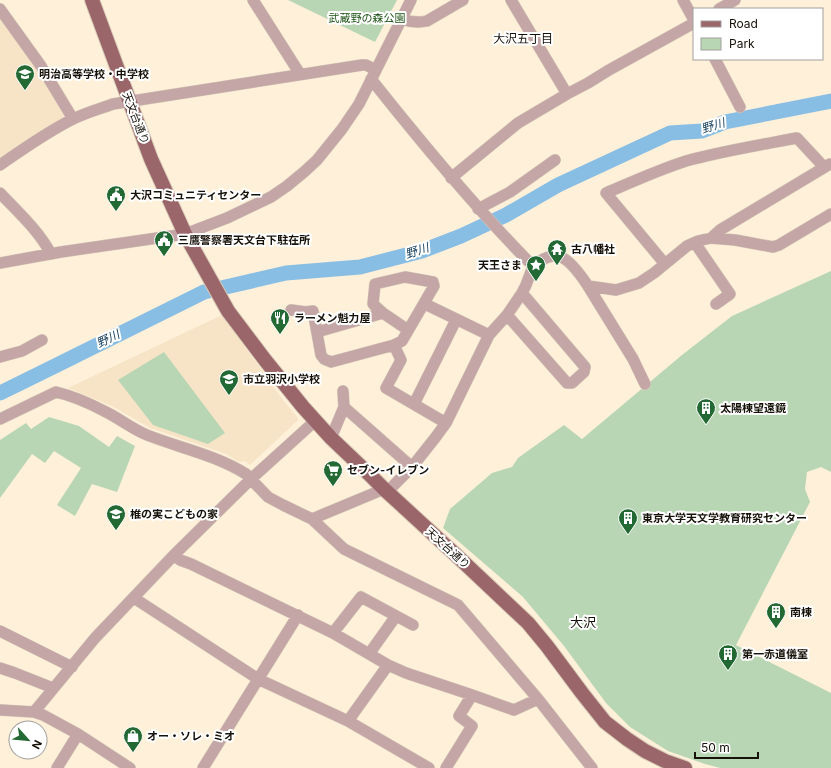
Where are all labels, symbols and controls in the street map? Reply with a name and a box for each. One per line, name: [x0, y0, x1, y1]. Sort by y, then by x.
legend: [693, 8, 823, 60]
park label: 武蔵野の森公園: [329, 11, 406, 25]
text: Road: [729, 16, 758, 31]
district label: 大沢五丁目: [493, 31, 553, 46]
text: Park: [729, 36, 755, 51]
school or university icon: 明治高等学校・中学校: [14, 63, 36, 91]
place label: 明治高等学校・中学校: [39, 67, 149, 81]
street label: 天文台通り: [120, 90, 152, 146]
water label: 野川: [699, 114, 728, 136]
public building icon: 大沢コミュニティセンター: [105, 184, 127, 212]
place label: 大沢コミュニティセンター: [130, 188, 261, 202]
public building icon: 三鷹警察署天文台下駐在所: [153, 229, 175, 257]
place label: 三鷹警察署天文台下駐在所: [178, 233, 310, 247]
temple icon: 古八幡社: [546, 238, 568, 266]
water label: 野川: [403, 239, 432, 261]
place label: 古八幡社: [571, 242, 615, 256]
place icon: 天王さま: [525, 254, 547, 282]
place label: 天王さま: [478, 258, 522, 272]
restaurant icon: ラーメン魁力屋: [269, 307, 291, 335]
place label: ラーメン魁力屋: [294, 311, 371, 325]
water label: 野川: [94, 326, 124, 351]
school or university icon: 市立羽沢小学校: [218, 368, 240, 396]
place label: 市立羽沢小学校: [243, 372, 320, 386]
building icon: 太陽棟望遠鏡: [695, 397, 717, 425]
place label: 太陽棟望遠鏡: [720, 401, 787, 415]
supermarket icon: セブン-イレブン: [322, 459, 344, 487]
place label: セブン-イレブン: [347, 463, 429, 477]
school or university icon: 椎の実こどもの家: [105, 503, 127, 531]
place label: 椎の実こどもの家: [130, 507, 218, 521]
building icon: 東京大学天文学教育研究センター: [617, 507, 639, 535]
place label: 東京大学天文学教育研究センター: [642, 511, 807, 525]
street label: 天文台通り: [423, 524, 473, 572]
building icon: 南棟: [765, 601, 787, 629]
place label: 南棟: [790, 605, 812, 619]
district label: 大沢: [570, 614, 596, 630]
building icon: 第一赤道儀室: [717, 643, 739, 671]
place label: 第一赤道儀室: [742, 647, 808, 661]
north arrow: [8, 720, 48, 760]
shop icon: オー・ソレ・ミオ: [122, 725, 144, 753]
place label: オー・ソレ・ミオ: [147, 729, 235, 743]
scale bar: [695, 734, 758, 760]
text: N: [29, 738, 45, 751]
text: 50 m: [701, 740, 730, 755]

